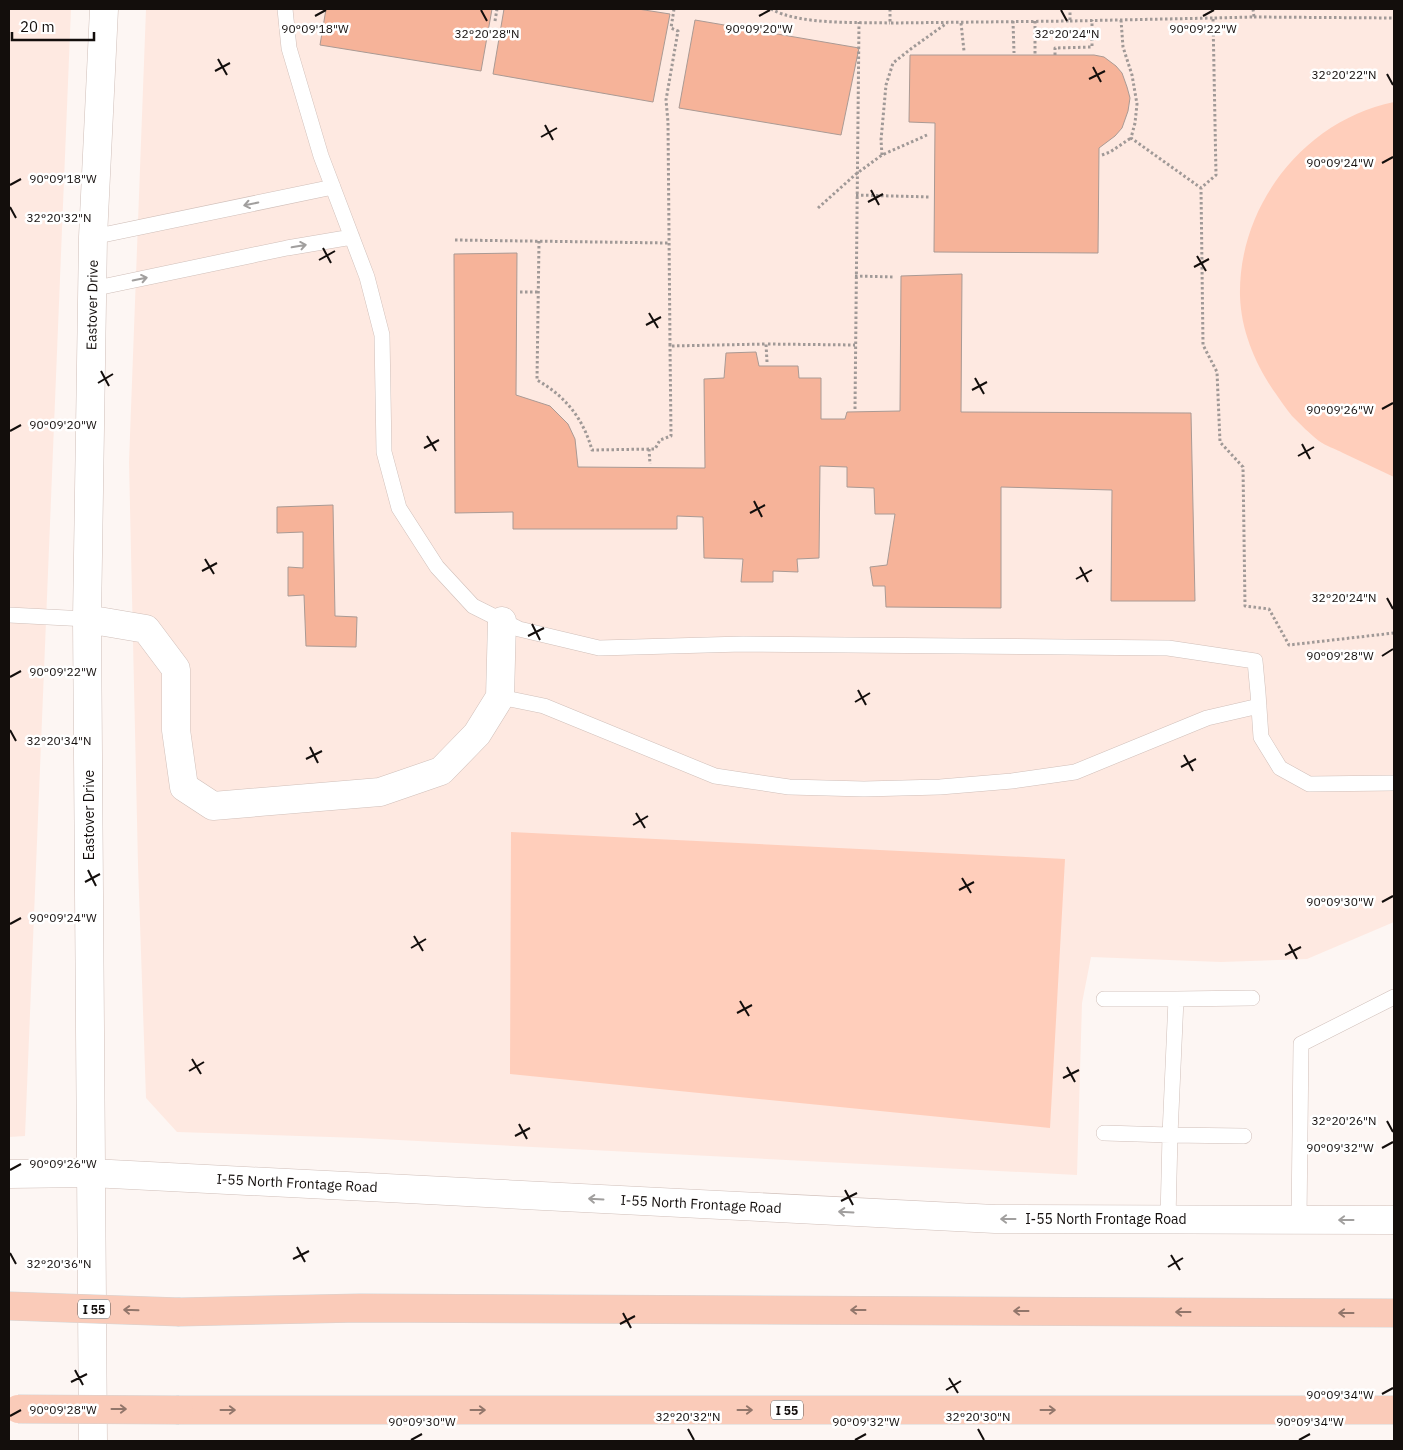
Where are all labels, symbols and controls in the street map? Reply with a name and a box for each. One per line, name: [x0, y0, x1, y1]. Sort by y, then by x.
scale bar: [12, 10, 95, 42]
text: 20 m: [20, 17, 55, 36]
text: 90°09'18"W: [281, 21, 349, 36]
text: 90°09'20"W: [725, 21, 793, 36]
text: 90°09'22"W: [1169, 21, 1237, 36]
text: 32°20'28"N: [454, 26, 520, 41]
text: 32°20'24"N: [1034, 26, 1100, 41]
text: 32°20'22"N: [1311, 67, 1377, 82]
text: 90°09'24"W: [1306, 155, 1374, 170]
text: 90°09'18"W: [29, 171, 97, 186]
one-way arrow: [243, 200, 259, 209]
text: 32°20'32"N: [26, 210, 92, 225]
one-way arrow: [291, 241, 307, 250]
street label: Eastover Drive: [82, 259, 102, 350]
one-way arrow: [132, 274, 148, 283]
text: 90°09'26"W: [1306, 402, 1374, 417]
text: 90°09'20"W: [29, 417, 97, 432]
text: 32°20'24"N: [1311, 590, 1377, 605]
text: 90°09'28"W: [1306, 648, 1374, 663]
text: 90°09'22"W: [29, 664, 97, 679]
text: 32°20'34"N: [26, 733, 92, 748]
street label: Eastover Drive: [80, 770, 98, 860]
text: 90°09'30"W: [1306, 894, 1374, 909]
text: 90°09'24"W: [29, 910, 97, 925]
text: 32°20'26"N: [1311, 1113, 1377, 1128]
text: 90°09'32"W: [1306, 1140, 1374, 1155]
text: 90°09'26"W: [29, 1156, 97, 1171]
street label: I-55 North Frontage Road: [216, 1170, 378, 1196]
street label: I-55 North Frontage Road: [620, 1191, 782, 1217]
one-way arrow: [588, 1194, 604, 1203]
one-way arrow: [838, 1207, 854, 1216]
street label: I-55 North Frontage Road: [1025, 1210, 1187, 1228]
one-way arrow: [1000, 1214, 1016, 1224]
one-way arrow: [1338, 1215, 1354, 1225]
text: 32°20'36"N: [26, 1256, 92, 1271]
road number: I 55: [78, 1300, 110, 1318]
one-way arrow: [850, 1305, 866, 1315]
one-way arrow: [123, 1306, 139, 1315]
one-way arrow: [1013, 1306, 1029, 1316]
one-way arrow: [1175, 1307, 1192, 1317]
one-way arrow: [1338, 1308, 1354, 1318]
text: 90°09'34"W: [1306, 1387, 1374, 1402]
road number: I 55: [771, 1400, 803, 1420]
text: 90°09'28"W: [29, 1402, 97, 1417]
one-way arrow: [111, 1405, 127, 1414]
one-way arrow: [219, 1405, 235, 1415]
one-way arrow: [469, 1405, 485, 1415]
one-way arrow: [736, 1405, 753, 1415]
one-way arrow: [1039, 1405, 1055, 1415]
text: 32°20'32"N: [655, 1409, 721, 1424]
text: 32°20'30"N: [945, 1409, 1011, 1424]
text: 90°09'30"W: [388, 1414, 456, 1429]
text: 90°09'32"W: [832, 1414, 900, 1429]
text: 90°09'34"W: [1276, 1414, 1344, 1429]

